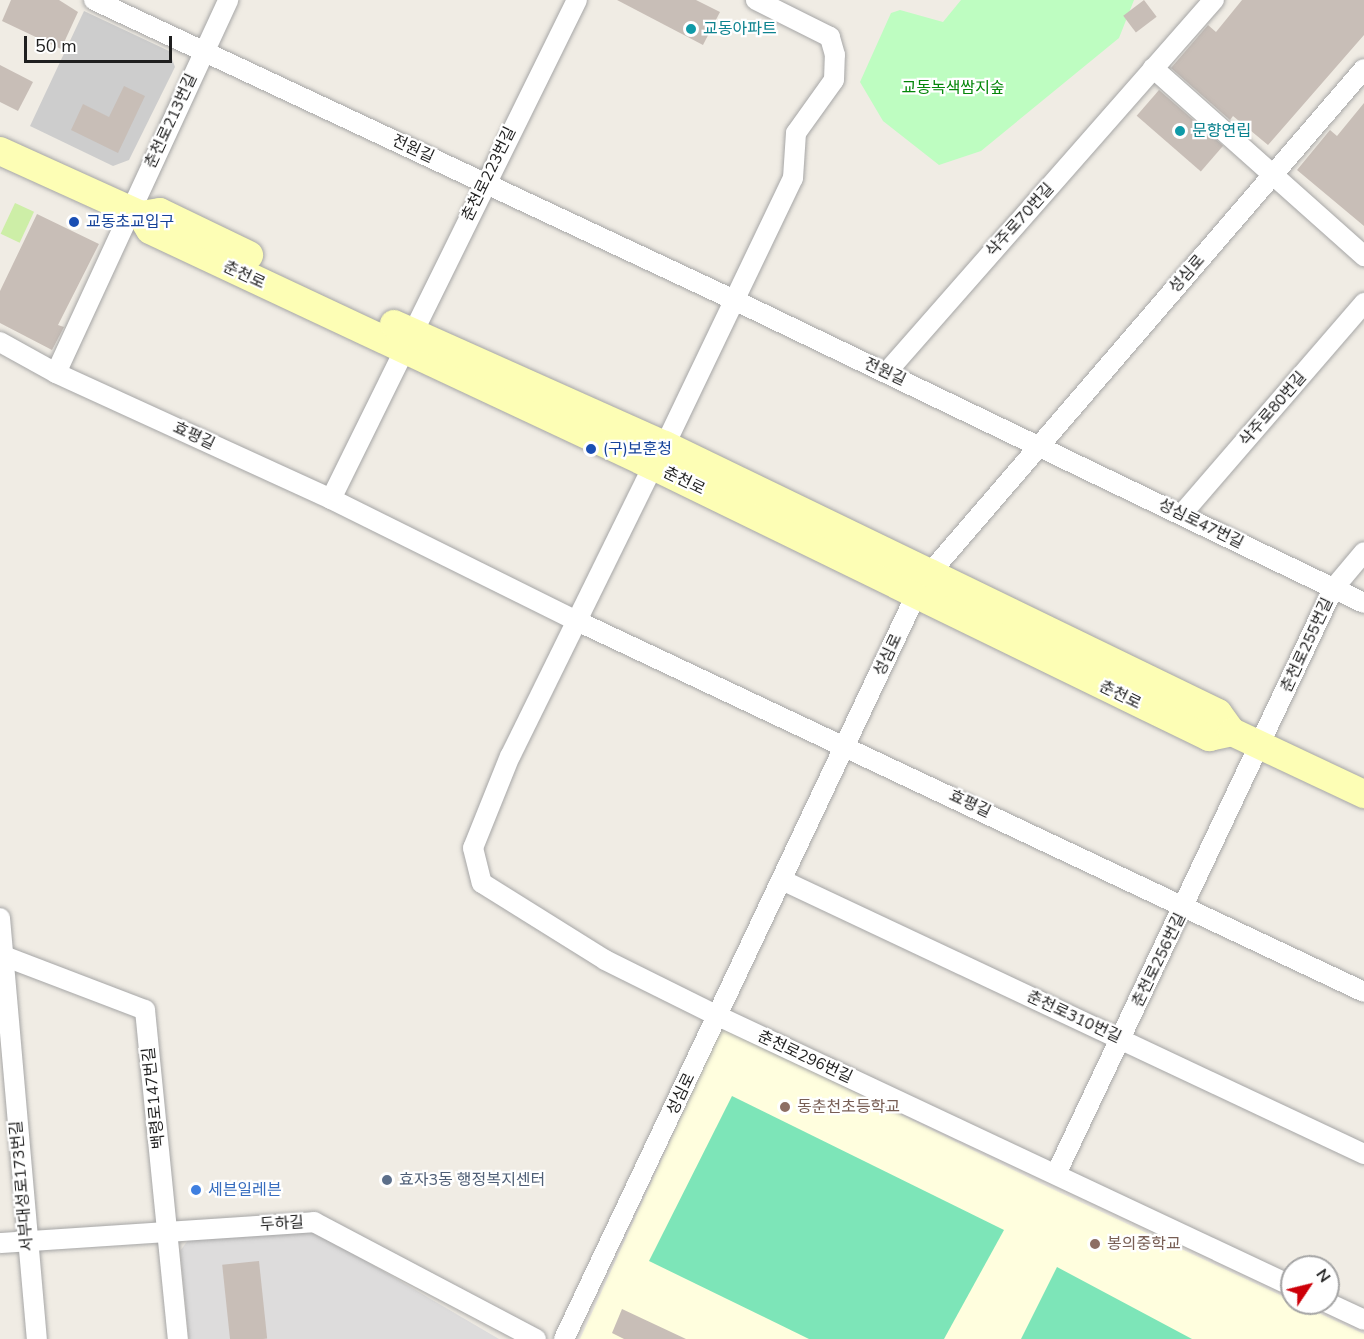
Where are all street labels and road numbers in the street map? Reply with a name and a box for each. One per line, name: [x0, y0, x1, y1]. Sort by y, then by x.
street label: 춘천로213번길: [141, 71, 201, 171]
street label: 춘천로223번길: [458, 124, 520, 224]
street label: 전원길: [389, 131, 437, 167]
street label: 삭주로70번길: [982, 179, 1058, 261]
street label: 성심로: [1165, 251, 1209, 297]
street label: 춘천로: [220, 257, 268, 293]
street label: 전원길: [861, 354, 909, 390]
street label: 삭주로80번길: [1235, 368, 1311, 450]
street label: 효평길: [170, 418, 218, 454]
street label: 춘천로: [660, 463, 708, 499]
street label: 성심로47번길: [1155, 495, 1247, 553]
street label: 춘천로255번길: [1277, 595, 1337, 695]
street label: 성심로: [870, 631, 906, 679]
street label: 춘천로: [1096, 677, 1144, 713]
street label: 효평길: [946, 786, 994, 822]
street label: 춘천로256번길: [1128, 910, 1190, 1010]
street label: 춘천로310번길: [1024, 987, 1124, 1047]
street label: 춘천로296번길: [755, 1027, 855, 1087]
street label: 백령로147번길: [139, 1046, 169, 1150]
street label: 성심로: [663, 1070, 699, 1118]
street label: 서부대성로173번길: [7, 1119, 37, 1253]
street label: 두하길: [259, 1213, 305, 1235]

